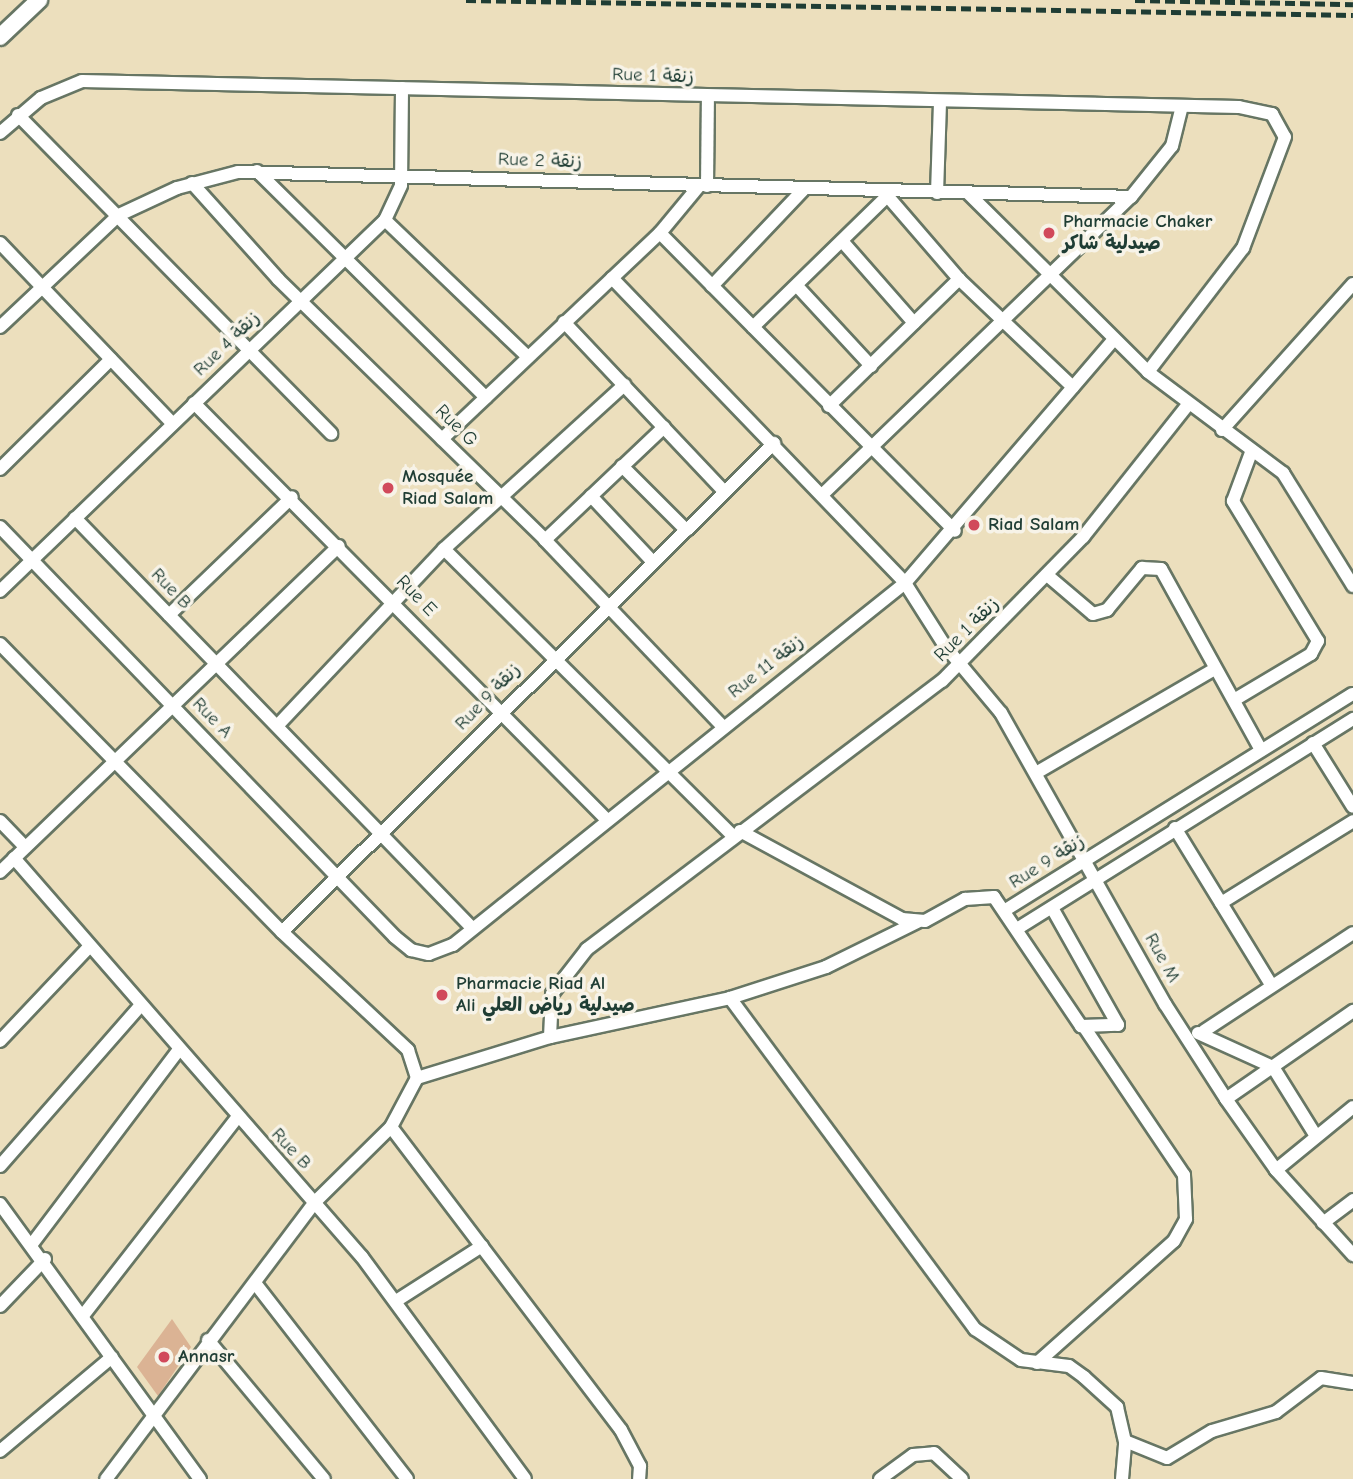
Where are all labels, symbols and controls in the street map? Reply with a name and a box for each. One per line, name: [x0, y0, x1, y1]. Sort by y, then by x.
street label: Rue 1 زنقة: [612, 63, 694, 89]
street label: Rue 2 زنقة: [497, 148, 583, 174]
place label: Pharmacie Chaker صيدلية شاكر: [1063, 211, 1212, 255]
marker: Pharmacie Chaker صيدلية شاكر: [1041, 225, 1057, 241]
street label: Rue 4 زنقة: [189, 307, 265, 381]
street label: Rue G: [430, 400, 482, 452]
place label: Mosquée Riad Salam: [402, 466, 493, 510]
marker: Mosquée Riad Salam: [380, 480, 396, 496]
place label: Riad Salam: [988, 514, 1079, 536]
marker: Riad Salam: [966, 517, 982, 533]
street label: Rue B: [146, 564, 196, 614]
street label: Rue E: [391, 571, 441, 621]
street label: Rue 1 زنقة: [930, 593, 1004, 667]
street label: Rue 11 زنقة: [724, 630, 808, 704]
street label: Rue 9 زنقة: [450, 659, 526, 735]
street label: Rue A: [187, 693, 237, 743]
street label: Rue 9 زنقة: [1005, 830, 1089, 894]
street label: Rue M: [1139, 929, 1185, 987]
place label: Pharmacie Riad Al Ali صيدلية رياض العلي: [456, 973, 635, 1017]
marker: Pharmacie Riad Al Ali صيدلية رياض العلي: [434, 987, 450, 1003]
street label: Rue B: [266, 1123, 316, 1175]
place label: Annasr: [178, 1346, 235, 1368]
marker: Annasr: [156, 1349, 172, 1365]

